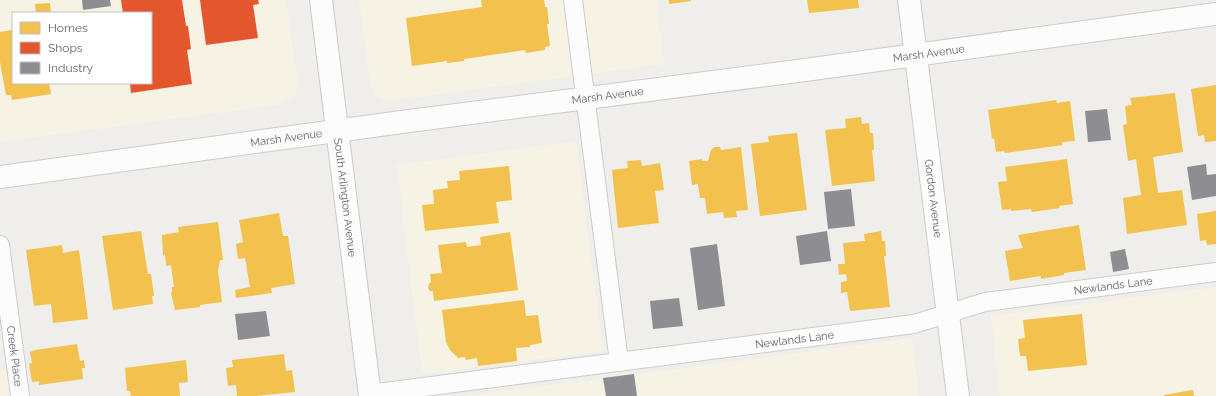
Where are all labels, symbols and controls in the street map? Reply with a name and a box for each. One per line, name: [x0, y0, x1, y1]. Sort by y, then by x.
legend: [12, 12, 152, 84]
text: Homes: [48, 21, 88, 35]
text: Shops: [48, 41, 83, 55]
street label: Marsh Avenue: [892, 42, 966, 65]
text: Industry: [48, 61, 94, 75]
street label: Marsh Avenue: [571, 85, 645, 107]
street label: Marsh Avenue: [250, 127, 324, 150]
street label: South Arlington Avenue: [331, 137, 359, 258]
street label: Gordon Avenue: [922, 159, 944, 239]
street label: Newlands Lane: [1073, 274, 1154, 297]
street label: Creek Place: [4, 325, 25, 388]
street label: Newlands Lane: [754, 328, 835, 351]

